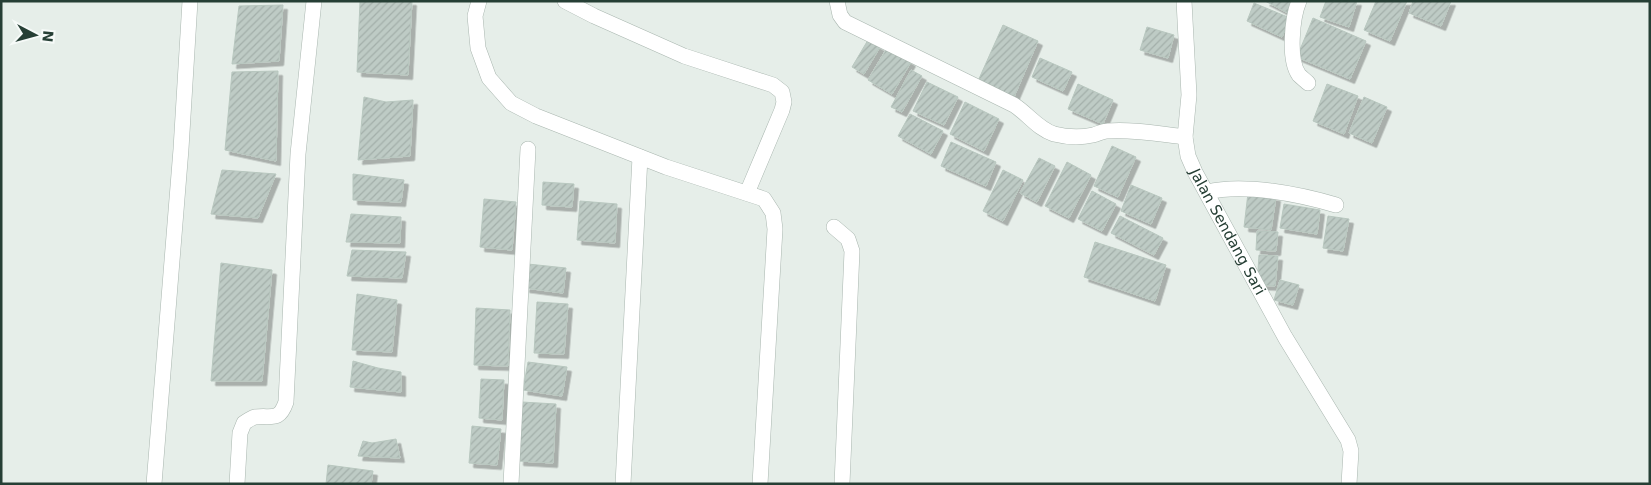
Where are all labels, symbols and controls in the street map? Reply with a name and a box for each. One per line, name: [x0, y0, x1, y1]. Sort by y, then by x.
north arrow: [10, 10, 60, 60]
text: N: [39, 30, 56, 43]
street label: Jalan Sendang Sari: [1185, 165, 1269, 298]

